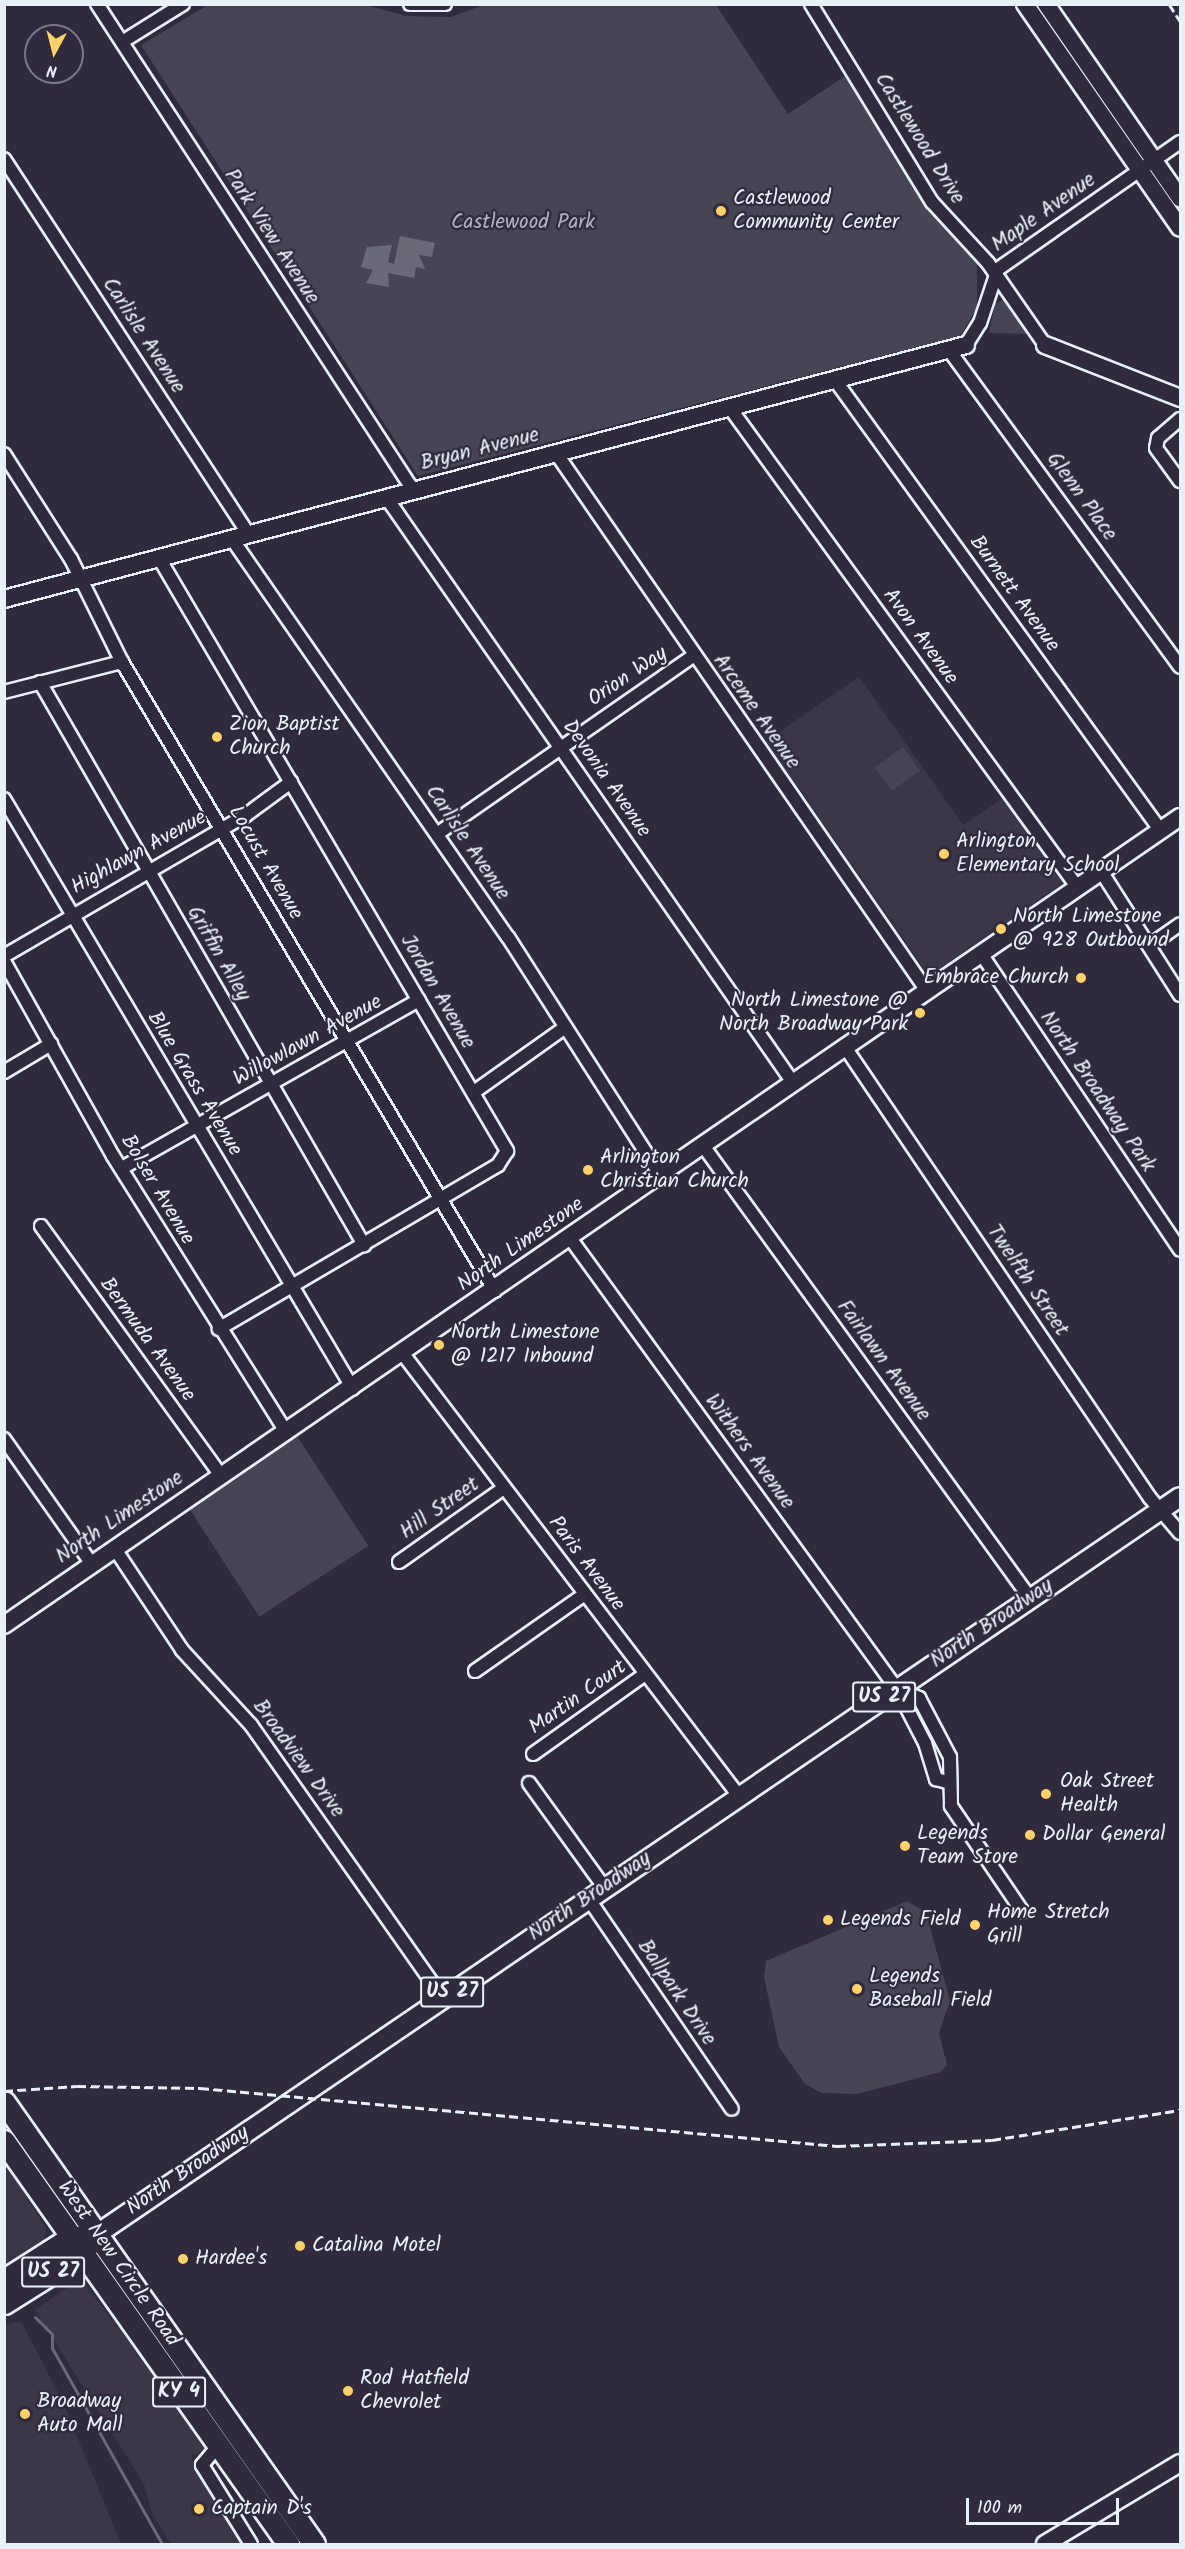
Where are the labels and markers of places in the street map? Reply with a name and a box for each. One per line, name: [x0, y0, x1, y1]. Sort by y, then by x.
place label: Castlewood Community Center: [733, 186, 899, 236]
marker: Castlewood Community Center: [714, 204, 728, 218]
place label: Zion Baptist Church: [229, 712, 340, 762]
marker: Zion Baptist Church: [210, 730, 224, 744]
place label: Arlington Elementary School: [956, 829, 1119, 879]
marker: Arlington Elementary School: [937, 847, 951, 861]
place label: North Limestone @ 928 Outbound: [1013, 904, 1169, 954]
marker: North Limestone @ 928 Outbound: [994, 922, 1008, 936]
place label: Embrace Church: [923, 965, 1069, 991]
marker: Embrace Church: [1074, 971, 1088, 985]
place label: North Limestone @ North Broadway Park: [719, 988, 908, 1038]
marker: North Limestone @ North Broadway Park: [913, 1006, 927, 1020]
place label: Arlington Christian Church: [600, 1145, 749, 1195]
marker: Arlington Christian Church: [581, 1163, 595, 1177]
place label: North Limestone @ 1217 Inbound: [451, 1320, 599, 1370]
marker: North Limestone @ 1217 Inbound: [432, 1338, 446, 1352]
place label: Oak Street Health: [1060, 1769, 1154, 1819]
marker: Oak Street Health: [1037, 1785, 1055, 1803]
place label: Legends Team Store: [917, 1821, 1018, 1871]
place label: Dollar General: [1042, 1822, 1165, 1848]
marker: Dollar General: [1023, 1828, 1037, 1842]
marker: Legends Team Store: [898, 1839, 912, 1853]
place label: Home Stretch Grill: [987, 1900, 1110, 1950]
place label: Legends Field: [840, 1907, 960, 1933]
marker: Legends Field: [821, 1913, 835, 1927]
marker: Home Stretch Grill: [968, 1918, 982, 1932]
place label: Legends Baseball Field: [869, 1964, 991, 2014]
marker: Legends Baseball Field: [850, 1982, 864, 1996]
place label: Catalina Motel: [312, 2233, 441, 2259]
marker: Catalina Motel: [293, 2239, 307, 2253]
place label: Hardee's: [195, 2246, 267, 2272]
marker: Hardee's: [176, 2252, 190, 2266]
place label: Rod Hatfield Chevrolet: [360, 2366, 469, 2416]
marker: Rod Hatfield Chevrolet: [341, 2384, 355, 2398]
place label: Broadway Auto Mall: [37, 2389, 123, 2439]
marker: Broadway Auto Mall: [18, 2407, 32, 2421]
place label: Captain D's: [211, 2496, 312, 2522]
marker: Captain D's: [192, 2502, 206, 2516]

